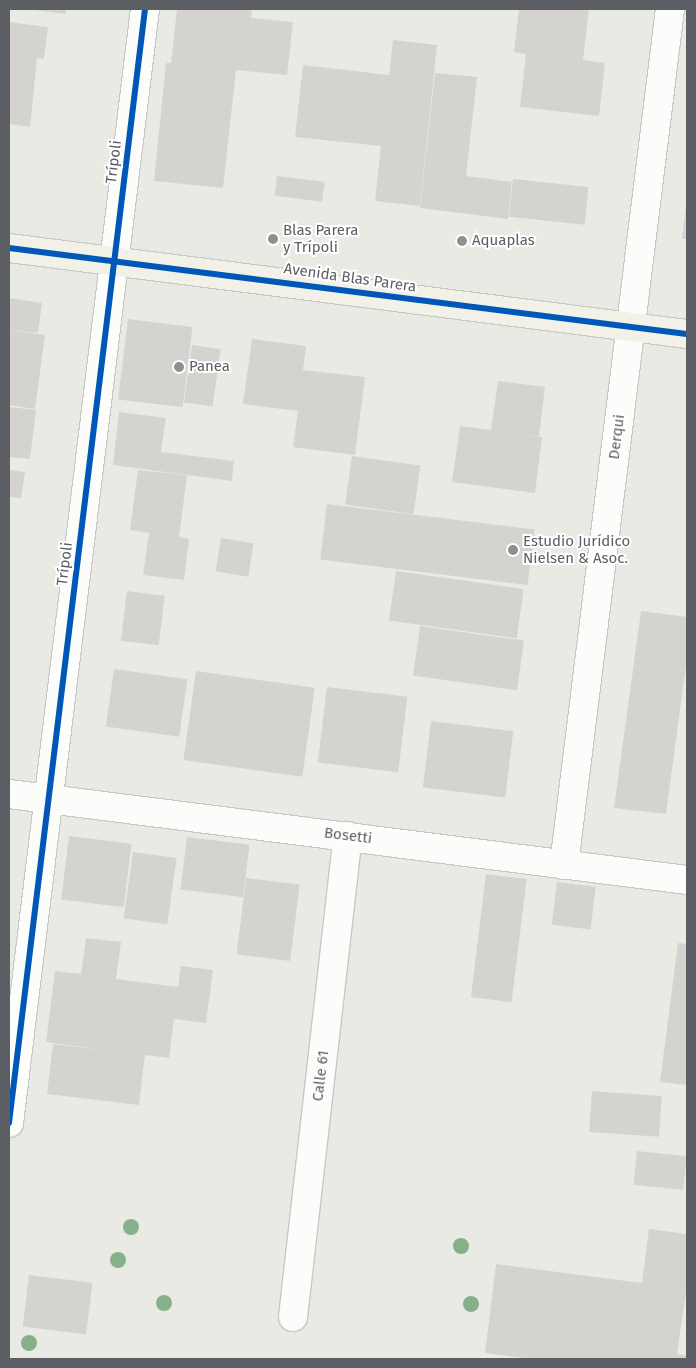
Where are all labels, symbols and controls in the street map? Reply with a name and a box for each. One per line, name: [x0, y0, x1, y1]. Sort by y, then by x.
street label: Trípoli: [102, 139, 126, 185]
place label: Blas Parera y Trípoli: [283, 221, 358, 256]
place label: Aquaplas: [472, 232, 535, 250]
marker: Blas Parera y Trípoli: [267, 233, 279, 245]
marker: Aquaplas: [456, 235, 468, 247]
street label: Avenida Blas Parera: [283, 260, 417, 296]
place label: Panea: [189, 358, 230, 376]
marker: Panea: [173, 361, 185, 373]
street label: Derqui: [605, 414, 629, 460]
place label: Estudio Jurídico Nielsen & Asoc.: [523, 532, 630, 567]
street label: Trípoli: [53, 541, 77, 587]
marker: Estudio Jurídico Nielsen & Asoc.: [507, 544, 519, 556]
street label: Bosetti: [323, 824, 373, 848]
street label: Calle 61: [309, 1050, 333, 1102]

